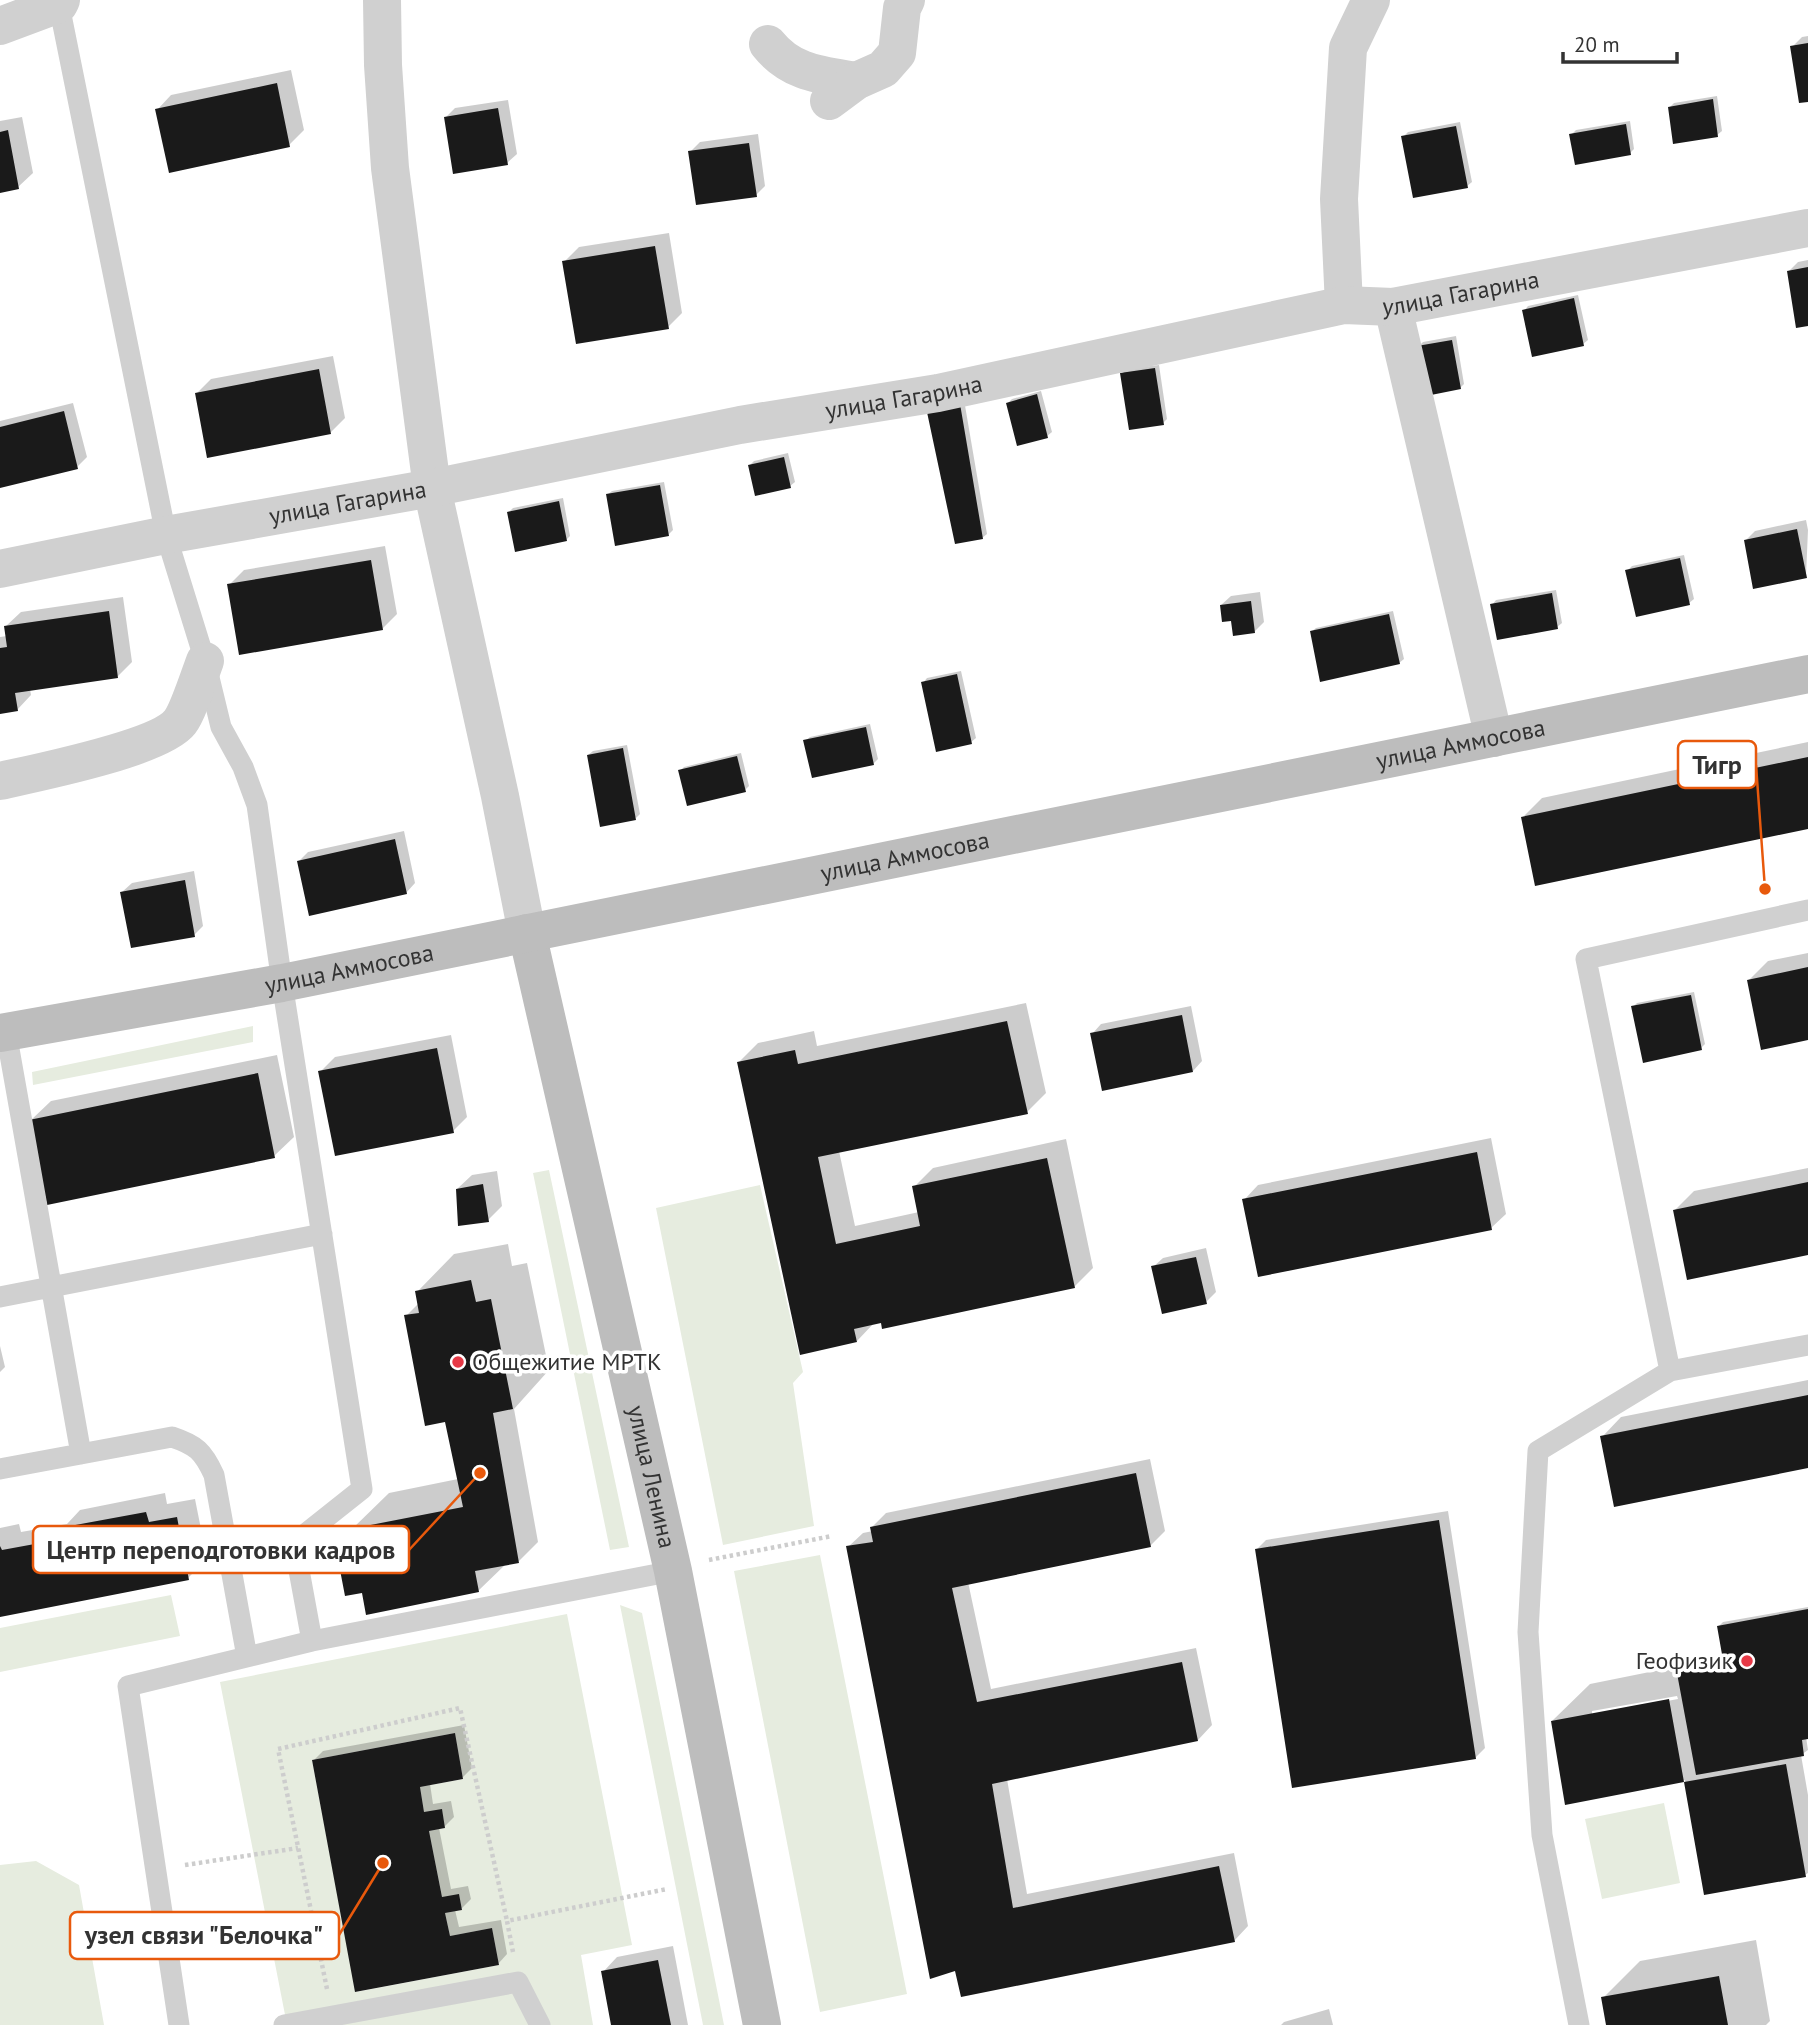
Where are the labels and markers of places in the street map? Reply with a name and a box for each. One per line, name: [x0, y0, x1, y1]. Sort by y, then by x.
callout: Тигр: [1678, 741, 1756, 788]
place label: Общежитие МРТК: [472, 1346, 662, 1377]
marker: Общежитие МРТК: [450, 1354, 466, 1370]
callout: Центр переподготовки кадров: [33, 1526, 409, 1573]
place label: Геофизик: [1636, 1645, 1734, 1676]
marker: Геофизик: [1739, 1653, 1755, 1669]
callout: узел связи "Белочка": [70, 1912, 339, 1959]

